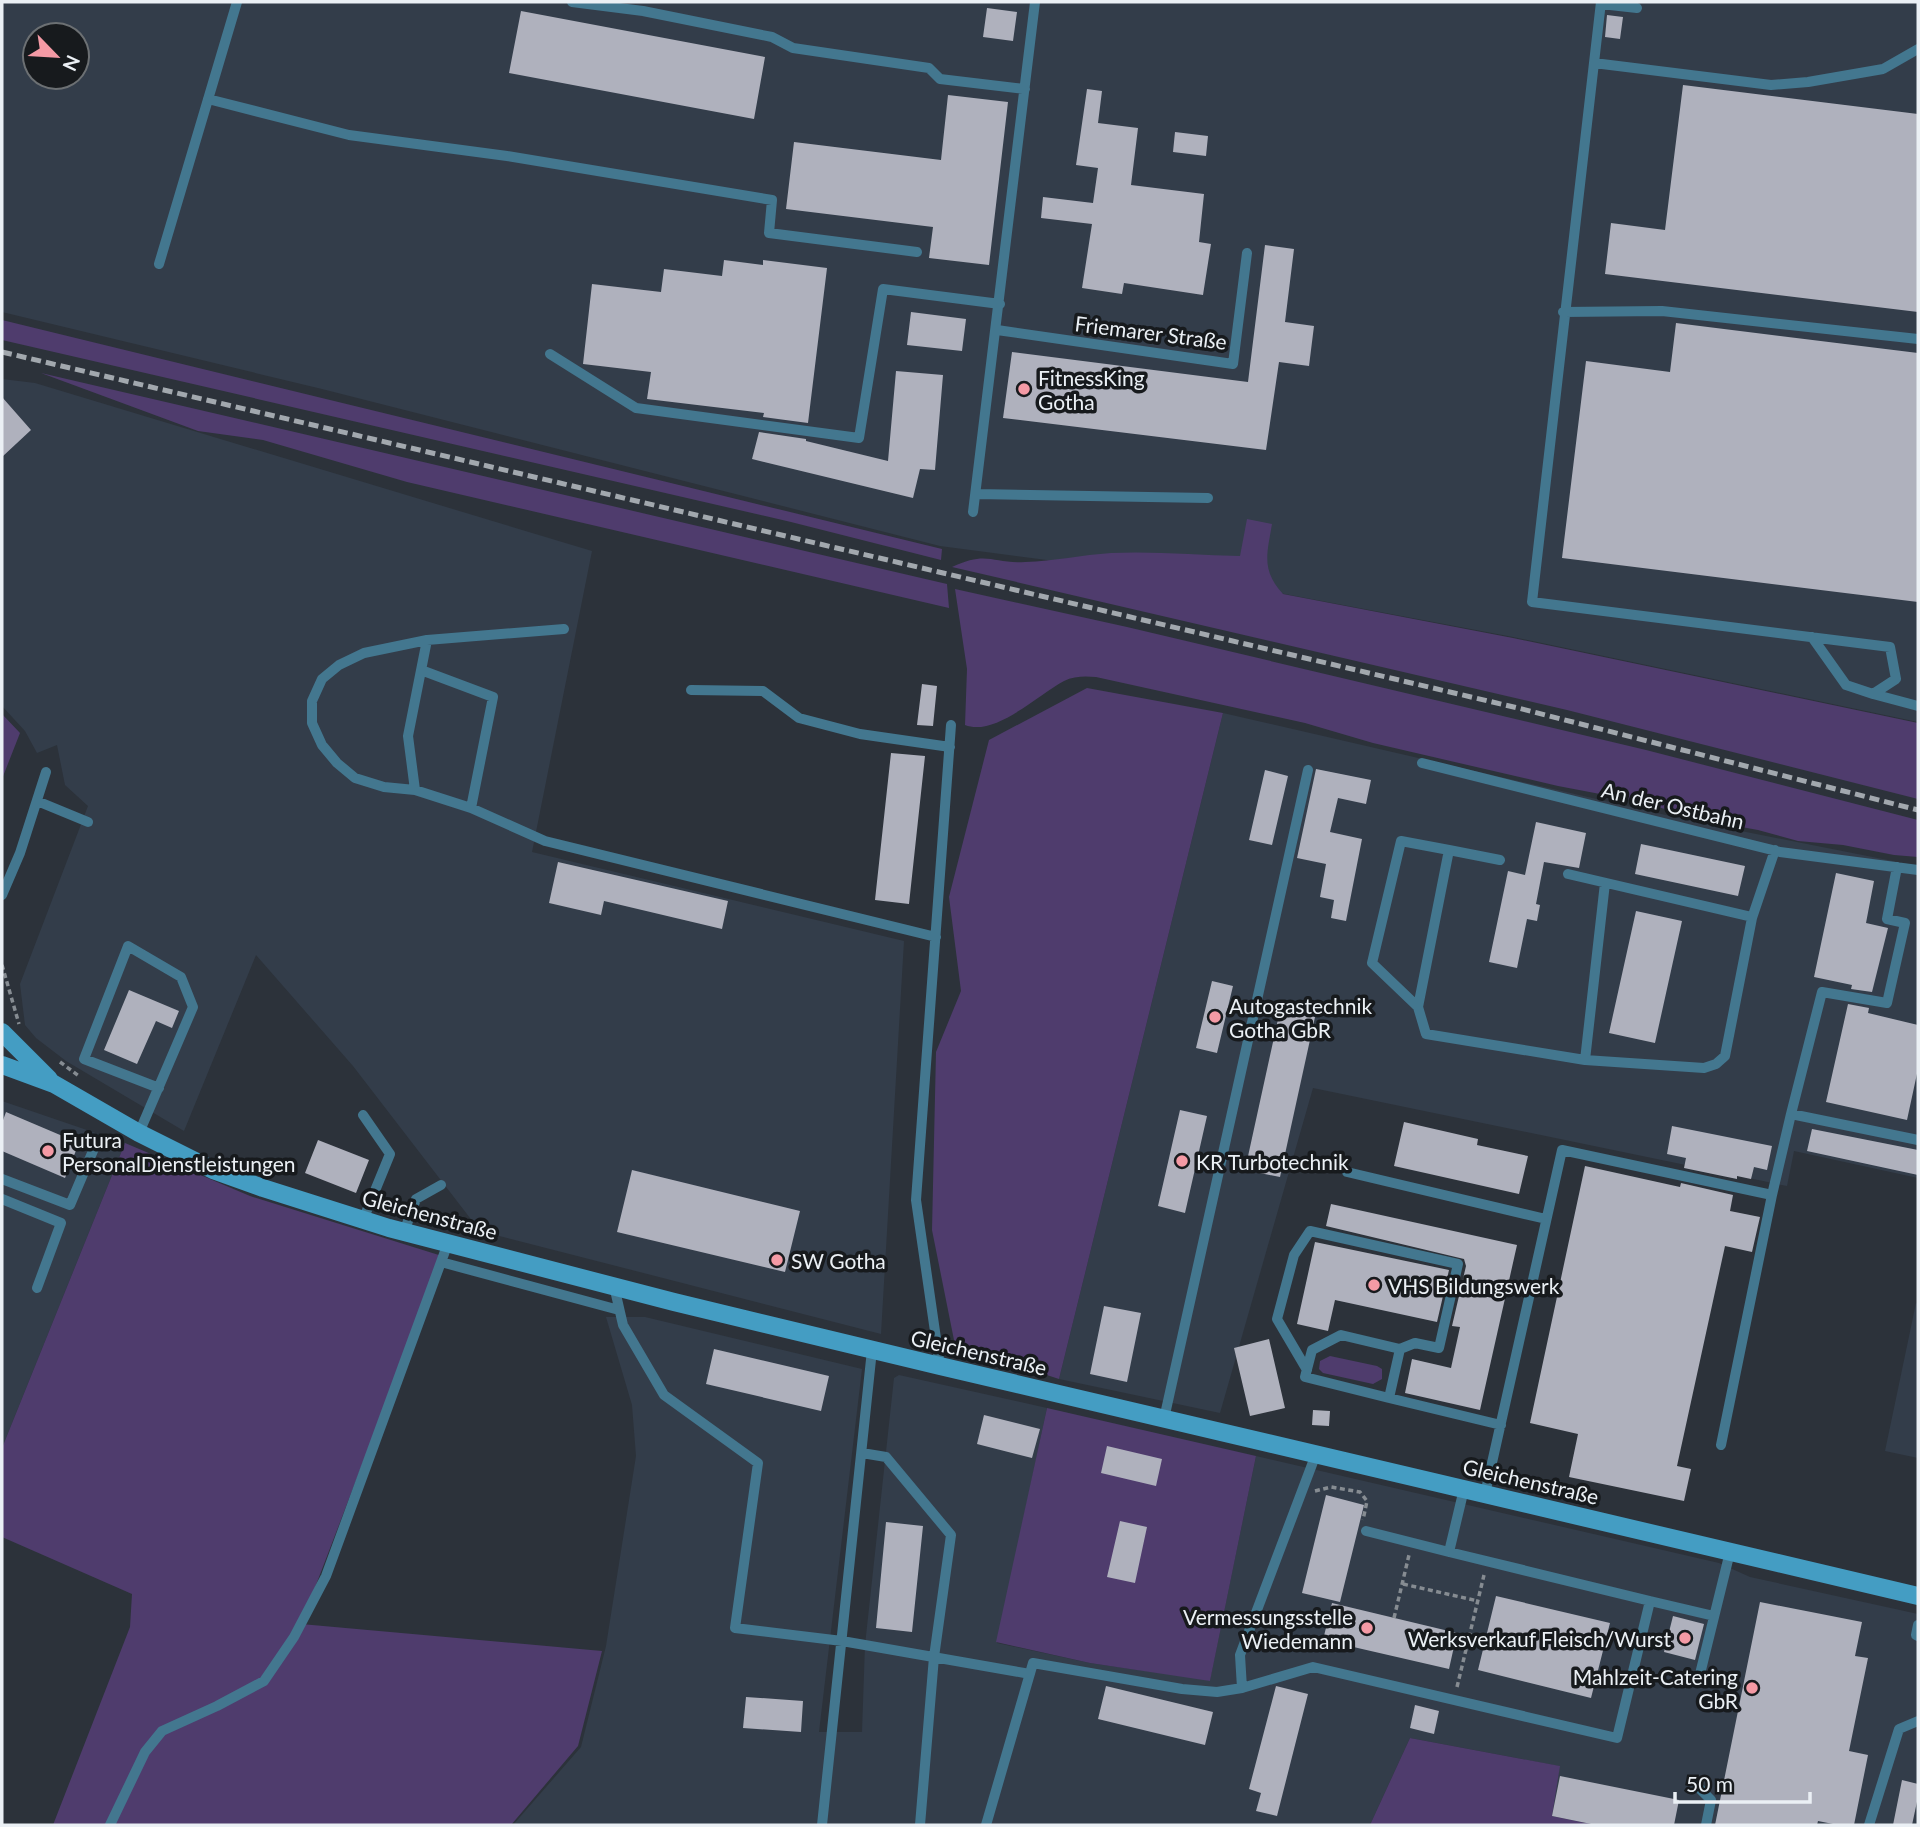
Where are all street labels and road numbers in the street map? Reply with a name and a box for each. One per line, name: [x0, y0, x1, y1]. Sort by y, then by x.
street label: Friemarer Straße: [1074, 310, 1228, 354]
street label: An der Ostbahn: [1599, 776, 1747, 834]
street label: Gleichenstraße: [360, 1184, 500, 1244]
street label: Gleichenstraße: [909, 1324, 1049, 1380]
street label: Gleichenstraße: [1461, 1453, 1601, 1509]

